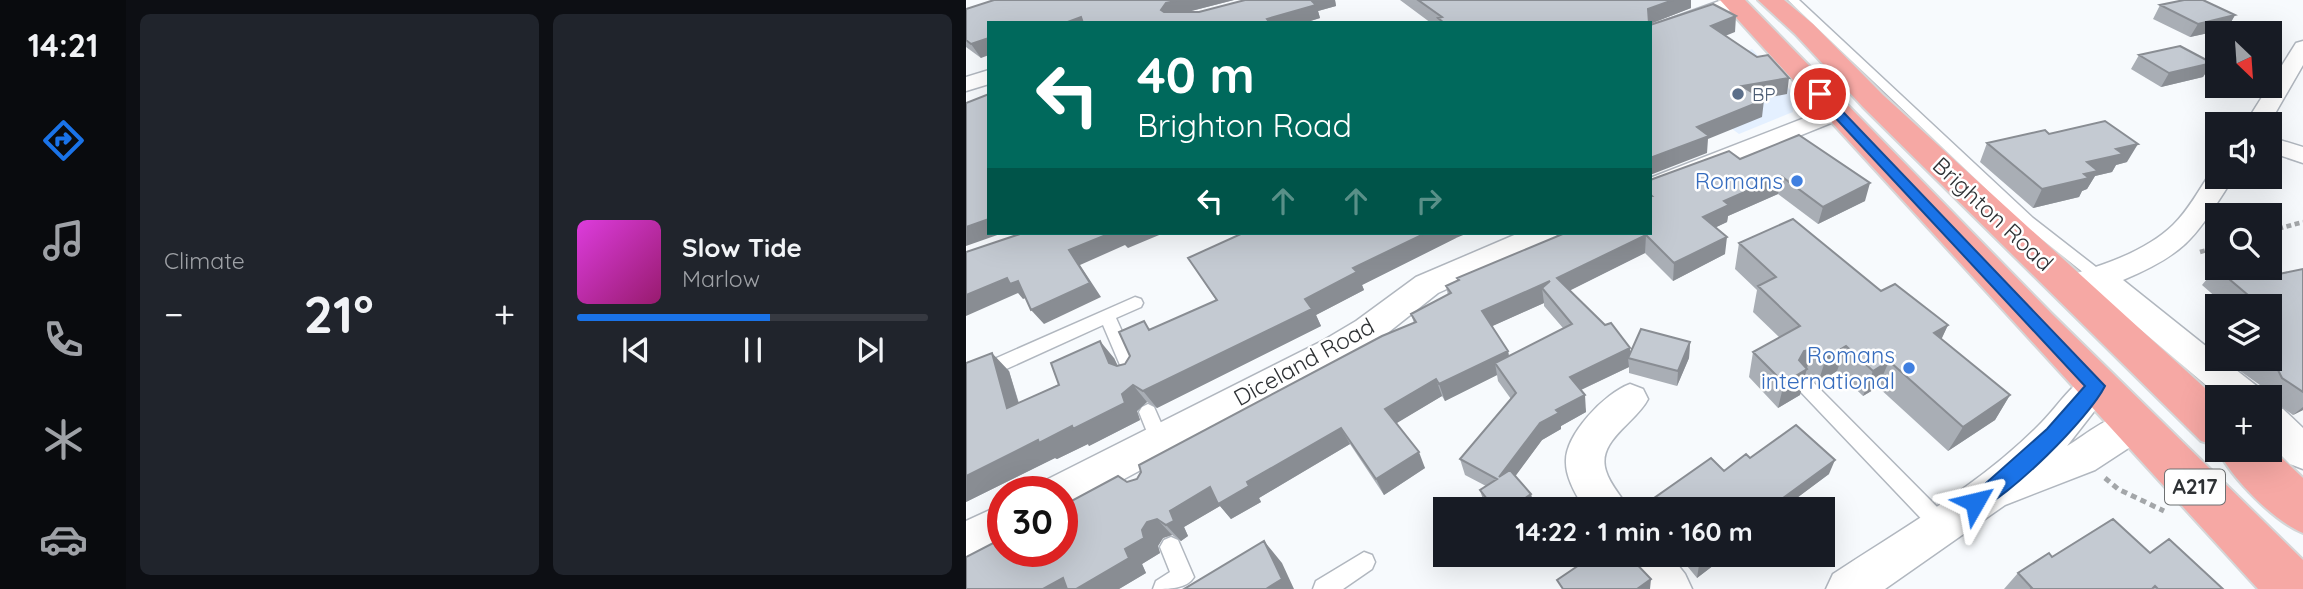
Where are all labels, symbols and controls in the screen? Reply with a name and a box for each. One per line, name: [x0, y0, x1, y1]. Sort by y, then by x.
north arrow: [2205, 21, 2282, 98]
map controls: [2205, 21, 2282, 462]
text: 14:21: [28, 25, 98, 65]
text: 40 m: [1137, 44, 1255, 105]
icon: left: [1022, 49, 1113, 140]
pin: [1790, 64, 1850, 124]
icon: arrive: [1801, 75, 1839, 113]
place label: BP: [1752, 82, 1776, 106]
marker: BP: [1730, 86, 1746, 102]
text: Brighton Road: [1137, 105, 1352, 145]
button: sound: [2205, 112, 2282, 189]
icon: directions: [39, 116, 88, 165]
street label: Brighton Road: [1927, 150, 2060, 277]
place label: Romans: [1695, 166, 1783, 195]
marker: Romans: [1789, 173, 1805, 189]
icon: left: [1191, 182, 1229, 220]
icon: ahead: [1264, 182, 1302, 220]
icon: ahead: [1337, 182, 1375, 220]
icon: right: [1410, 182, 1448, 220]
button: search: [2205, 203, 2282, 280]
icon: music: [39, 216, 88, 265]
text: Slow Tide: [682, 231, 802, 264]
text: Climate: [164, 246, 245, 275]
text: Marlow: [682, 264, 760, 293]
text: 21°: [304, 281, 374, 346]
text: −: [164, 290, 184, 338]
text: +: [494, 290, 515, 338]
button: layers: [2205, 294, 2282, 371]
street label: Diceland Road: [1228, 311, 1379, 412]
icon: phone: [39, 315, 88, 364]
icon: previous: [617, 331, 655, 369]
icon: pause: [734, 331, 772, 369]
icon: next: [851, 331, 889, 369]
place label: Romans international: [1761, 340, 1895, 395]
marker: Romans international: [1901, 360, 1917, 376]
button: +: [2205, 385, 2282, 462]
icon: climate: [39, 415, 88, 464]
position arrow: [1938, 465, 2012, 539]
road number: A217: [2165, 470, 2225, 504]
speed limit sign: 30: [987, 476, 1078, 567]
icon: car: [39, 515, 88, 564]
text: 14:22 · 1 min · 160 m: [1515, 515, 1753, 548]

